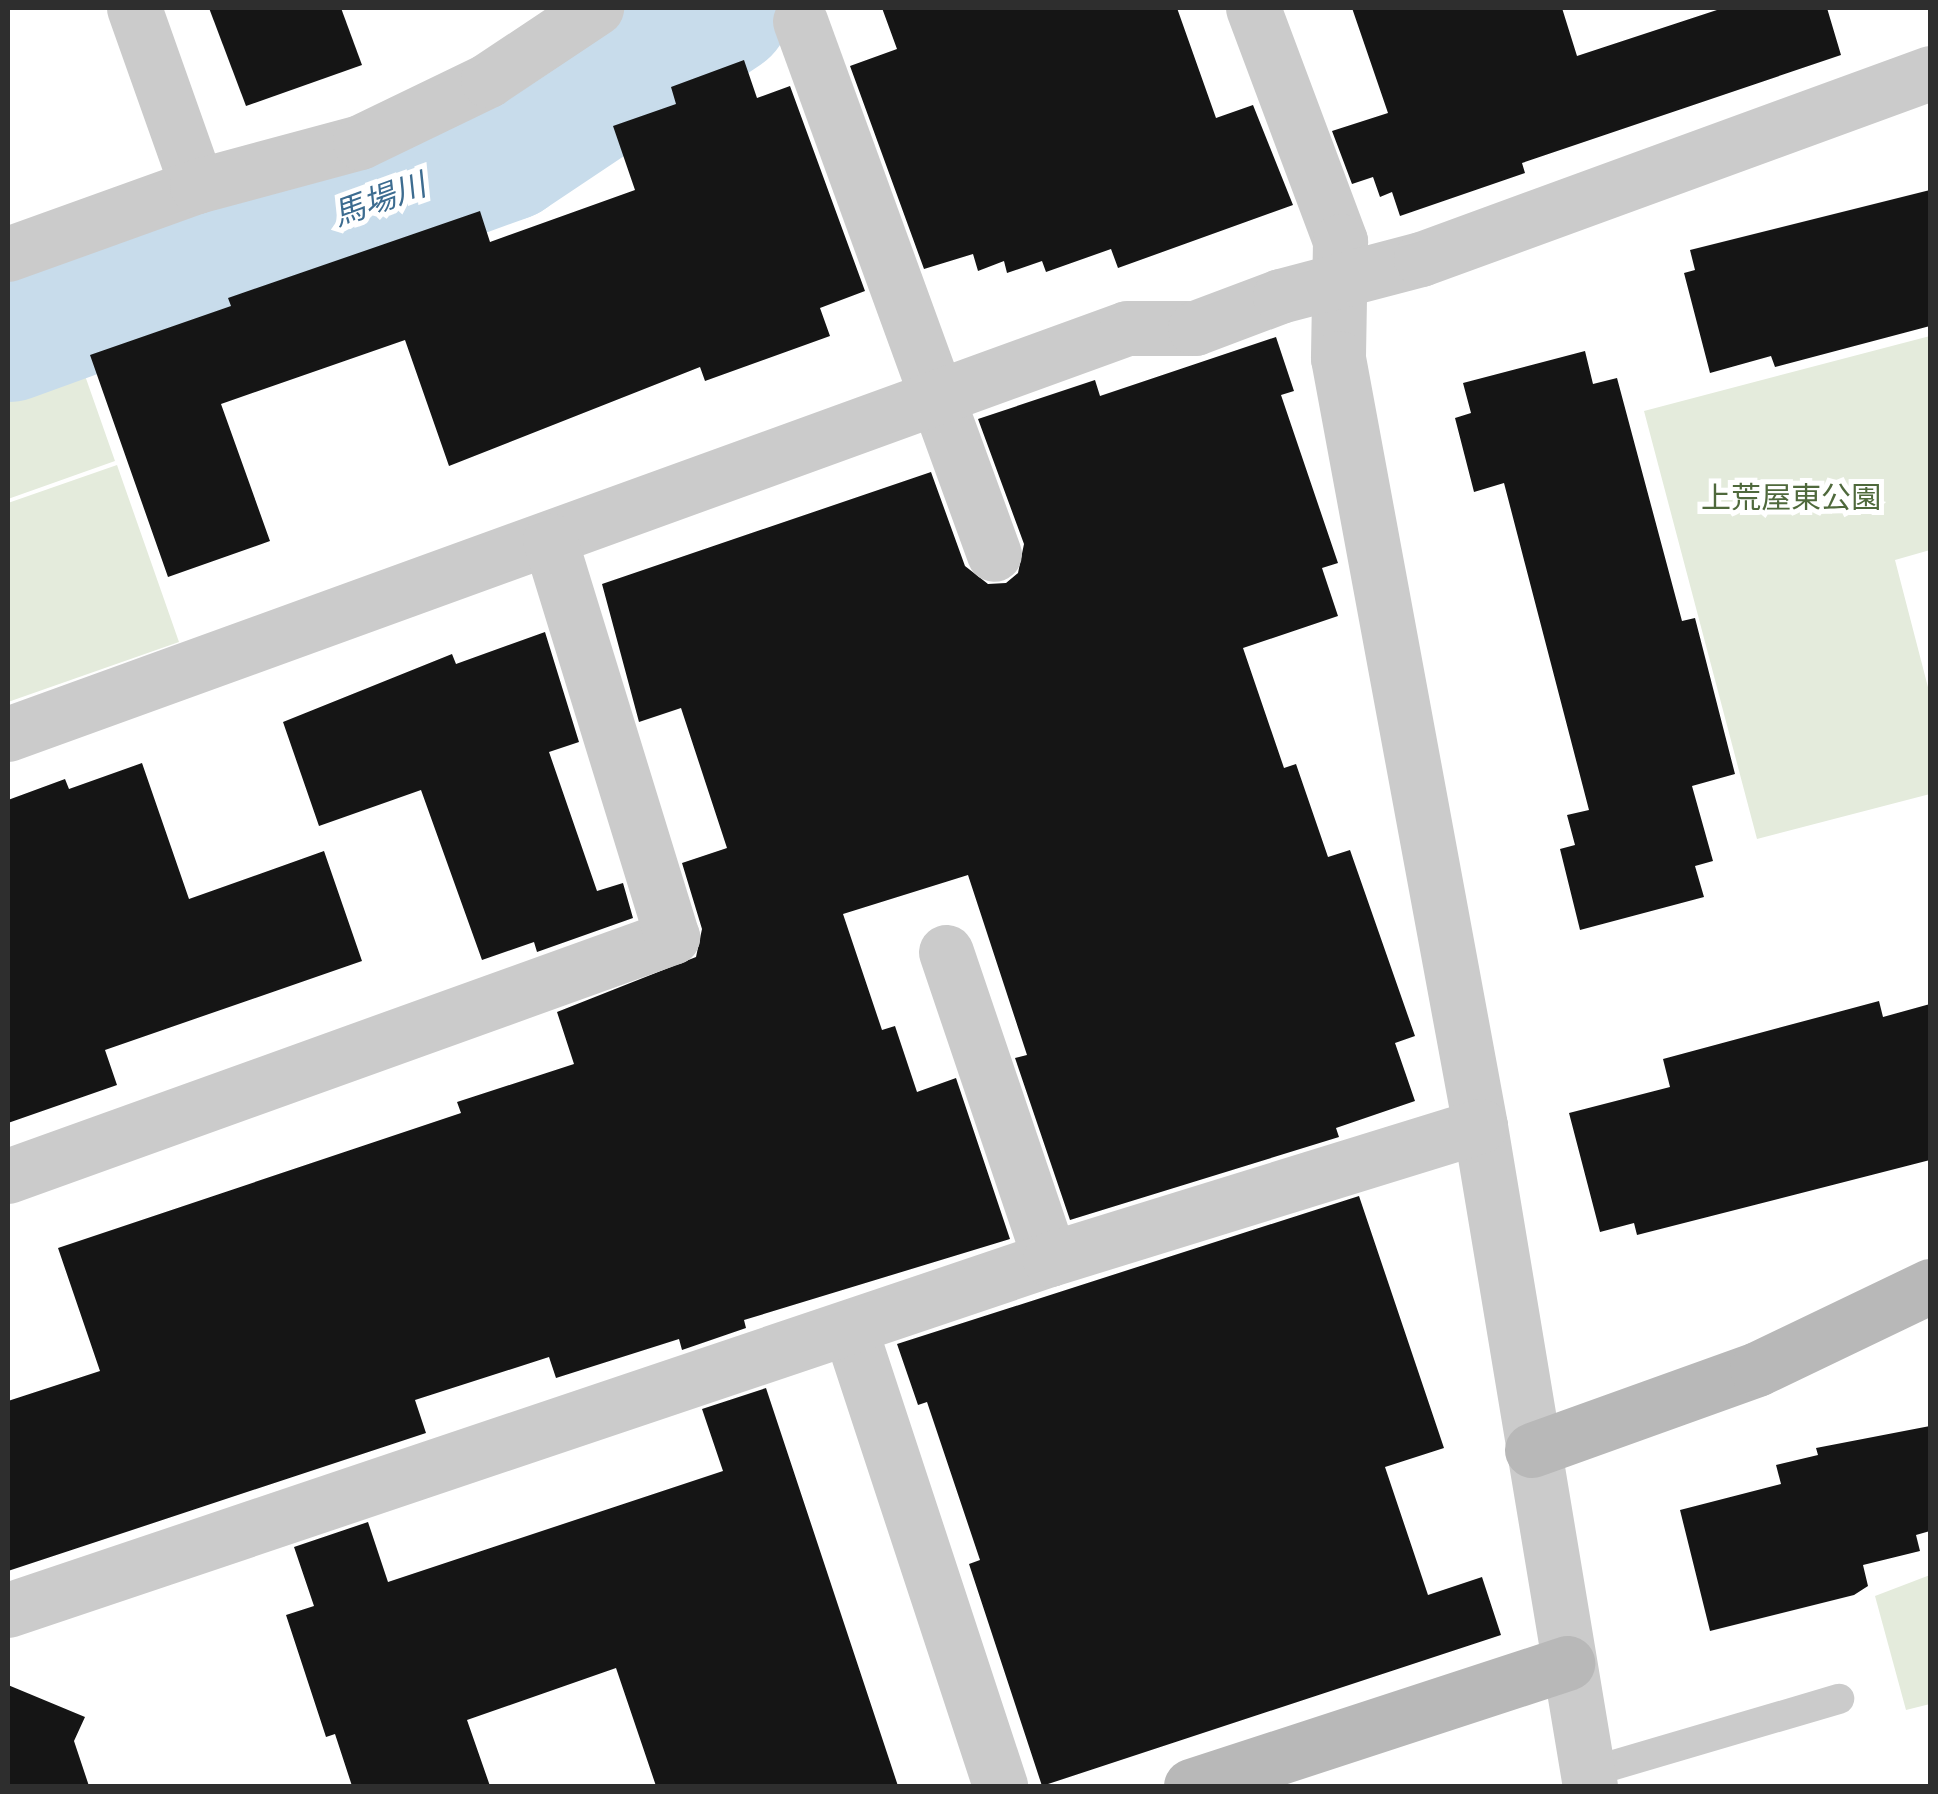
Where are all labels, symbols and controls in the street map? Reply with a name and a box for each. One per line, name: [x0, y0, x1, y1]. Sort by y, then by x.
water label: 馬場川: [327, 165, 431, 233]
park label: 上荒屋東公園: [1701, 479, 1881, 515]

